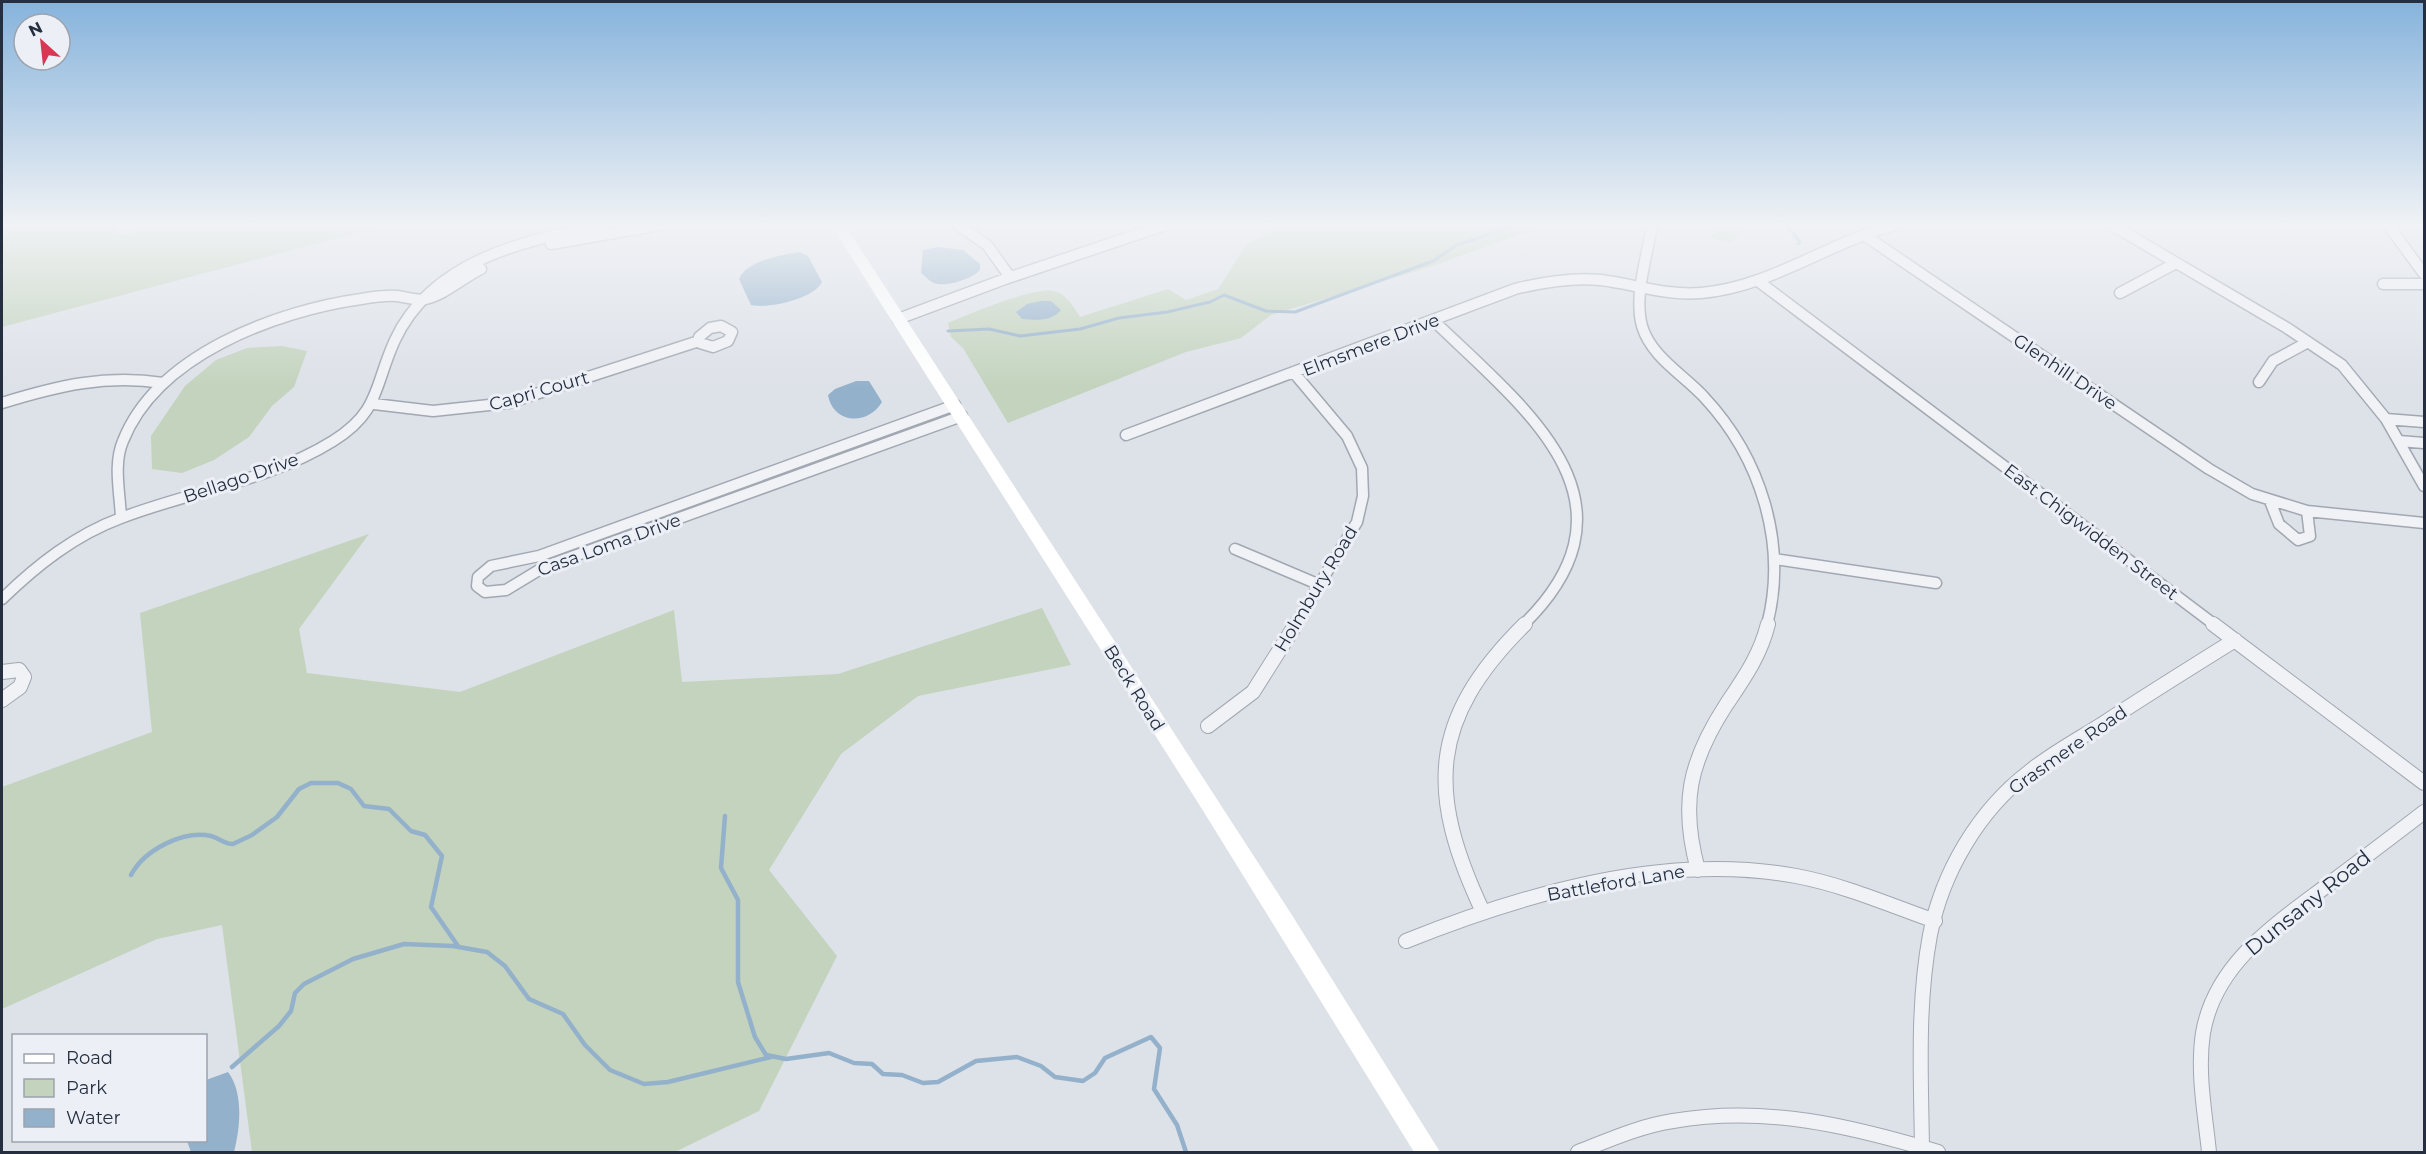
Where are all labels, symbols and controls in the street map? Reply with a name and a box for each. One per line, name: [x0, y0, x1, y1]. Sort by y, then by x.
north arrow: [12, 12, 72, 72]
text: N: [25, 18, 45, 40]
street label: Elmsmere Drive: [1300, 309, 1442, 381]
street label: Glenhill Drive: [2009, 329, 2121, 415]
street label: Capri Court: [487, 366, 591, 416]
street label: Bellago Drive: [181, 448, 302, 508]
street label: East Chigwidden Street: [1999, 459, 2183, 605]
street label: Casa Loma Drive: [534, 509, 684, 581]
street label: Holmbury Road: [1270, 522, 1362, 656]
street label: Beck Road: [1099, 641, 1169, 735]
street label: Grasmere Road: [2005, 701, 2131, 799]
street label: Dunsany Road: [2240, 844, 2375, 961]
street label: Battleford Lane: [1545, 860, 1687, 906]
legend: [12, 1034, 207, 1142]
text: Road: [66, 1047, 113, 1069]
text: Park: [66, 1077, 107, 1099]
text: Water: [66, 1107, 121, 1129]

